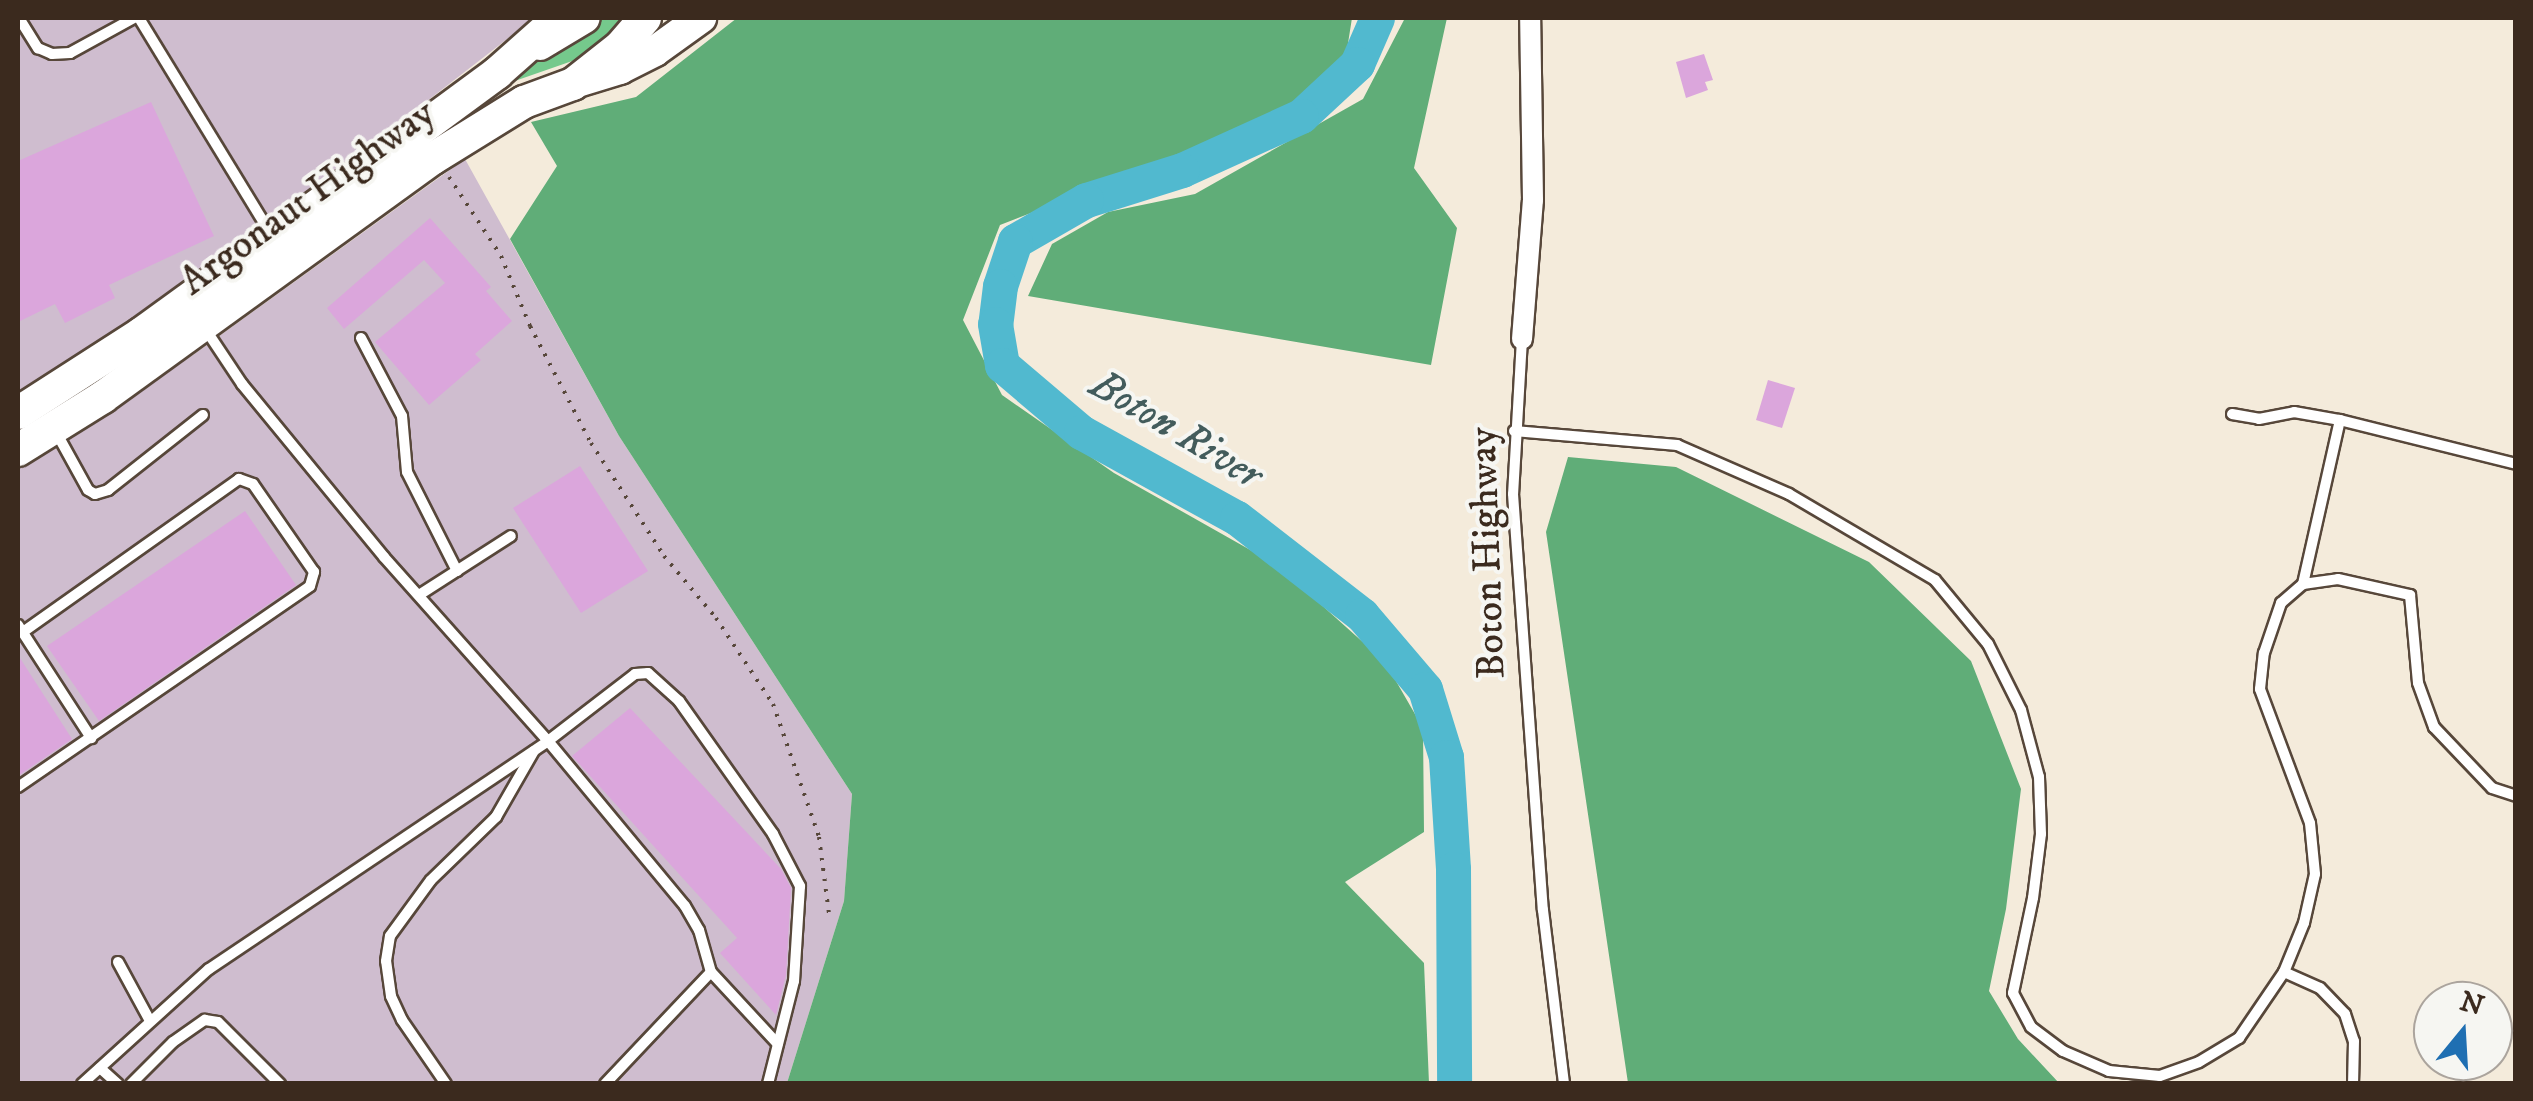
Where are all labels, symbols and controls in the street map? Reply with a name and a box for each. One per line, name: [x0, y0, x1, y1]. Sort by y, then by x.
street label: Argonaut Highway: [171, 89, 445, 307]
water label: Boton River: [1081, 359, 1271, 501]
street label: Boton Highway: [1460, 426, 1516, 680]
north arrow: [2413, 981, 2513, 1081]
text: N: [2455, 984, 2488, 1024]

